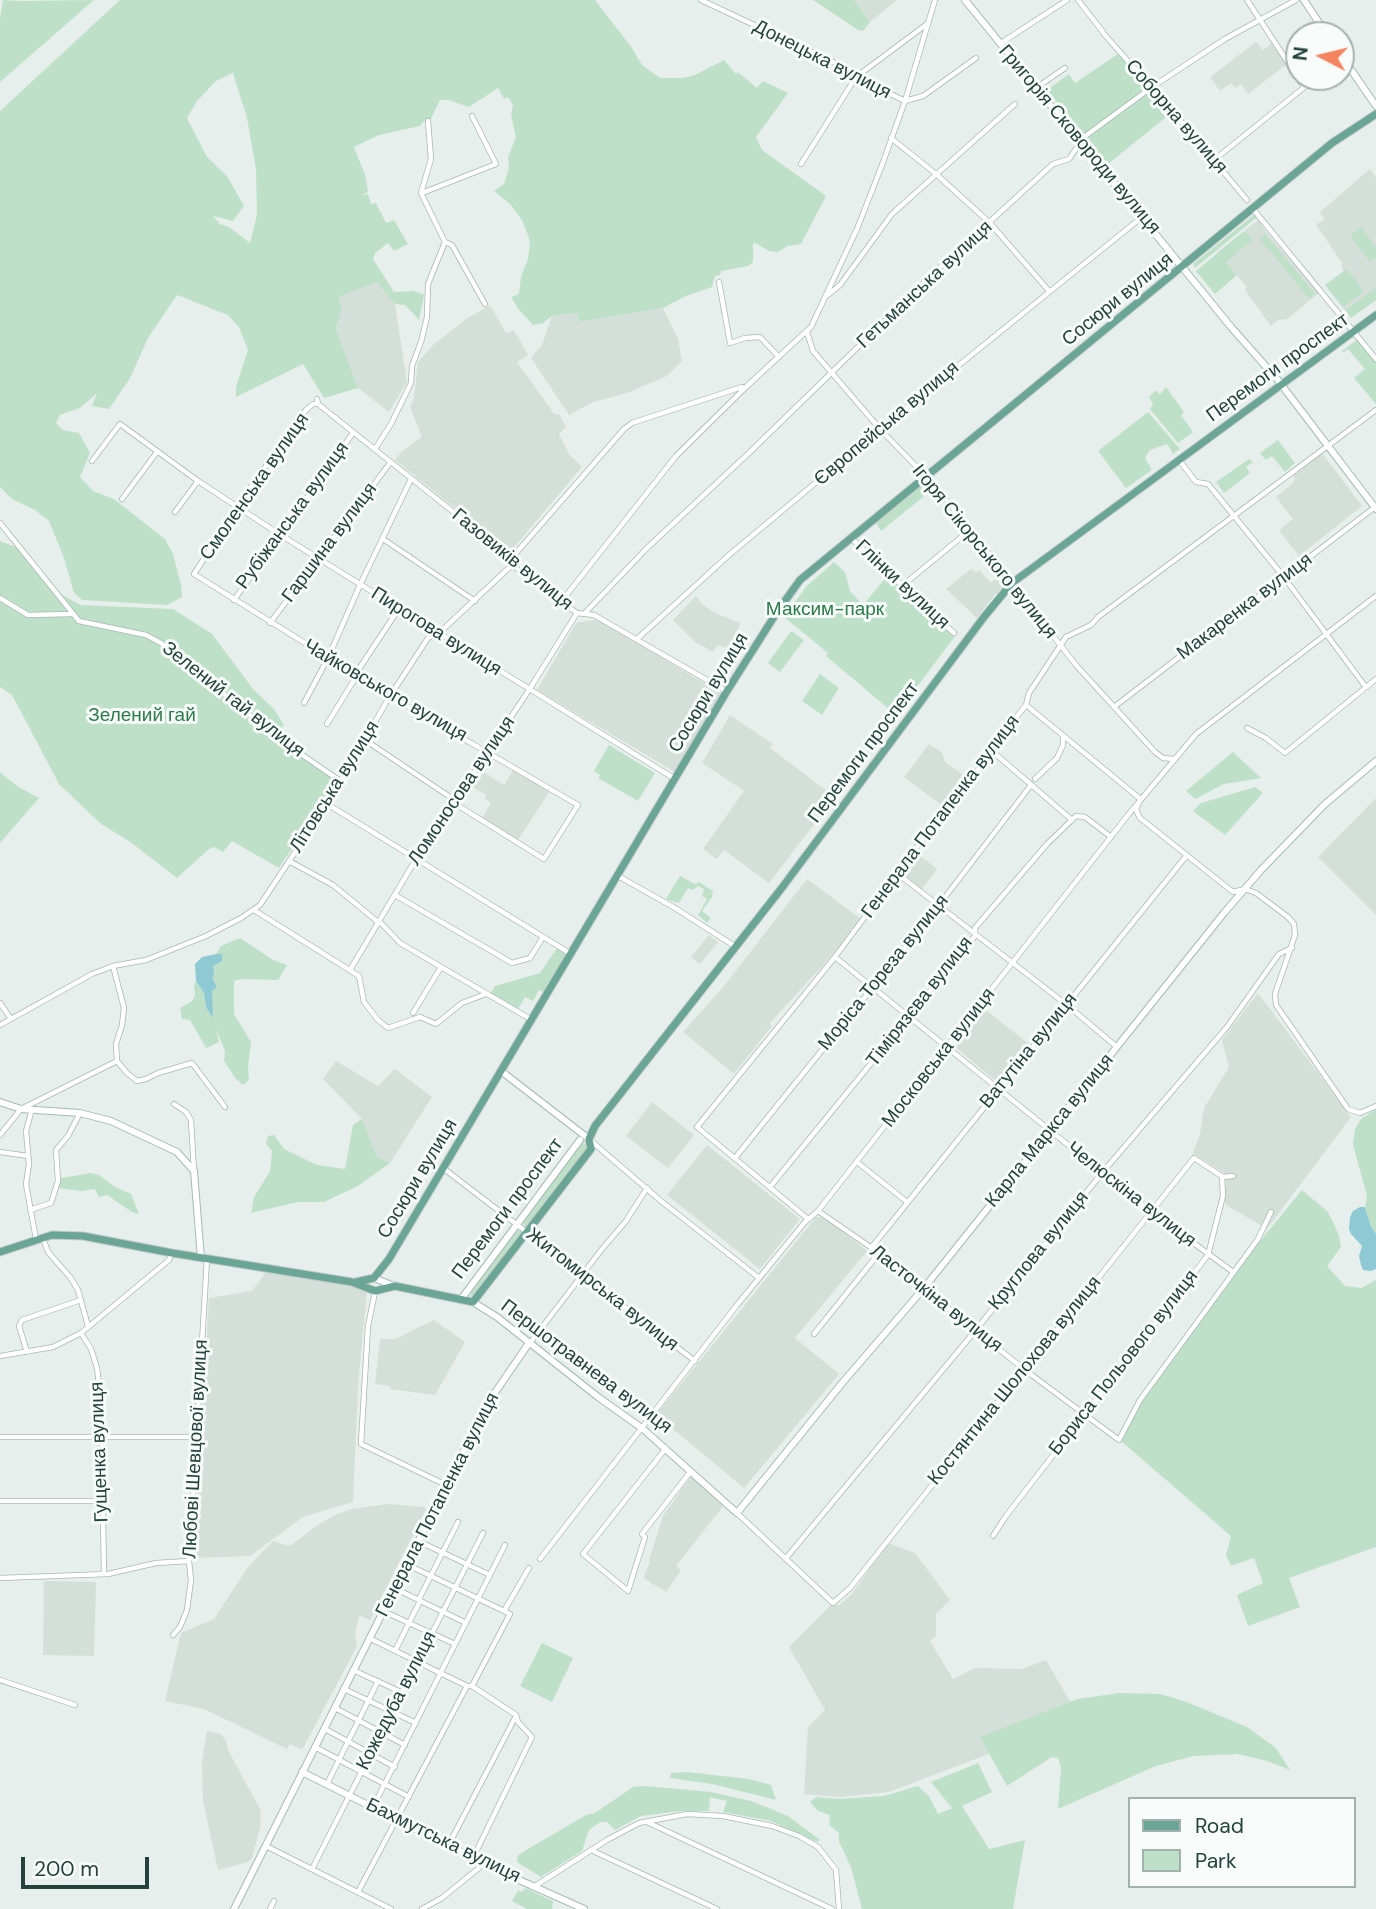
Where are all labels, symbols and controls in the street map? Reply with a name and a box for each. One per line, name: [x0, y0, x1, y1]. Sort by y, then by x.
street label: Донецька вулиця: [749, 15, 895, 105]
north arrow: [1285, 21, 1355, 91]
street label: Григорія Сковороди вулиця: [993, 41, 1165, 239]
text: N: [1287, 45, 1314, 62]
street label: Соборна вулиця: [1120, 55, 1232, 179]
street label: Гетьманська вулиця: [852, 216, 998, 354]
street label: Сосюри вулиця: [1058, 248, 1178, 352]
street label: Перемоги проспект: [1202, 309, 1354, 427]
street label: Європейська вулиця: [810, 357, 964, 491]
street label: Смоленська вулиця: [196, 409, 314, 565]
street label: Рубіжанська вулиця: [232, 438, 354, 594]
street label: Ігоря Сікорського вулиця: [907, 460, 1061, 644]
street label: Гаршина вулиця: [278, 479, 382, 607]
street label: Газовиків вулиця: [447, 504, 577, 616]
street label: Глінки вулиця: [850, 536, 954, 634]
street label: Макаренка вулиця: [1173, 549, 1317, 665]
street label: Пирогова вулиця: [367, 583, 505, 681]
park label: Максим-парк: [766, 599, 884, 621]
street label: Сосюри вулиця: [664, 629, 754, 757]
street label: Чайковського вулиця: [299, 635, 471, 747]
street label: Зелений гай вулиця: [157, 637, 309, 763]
street label: Перемоги проспект: [804, 678, 924, 828]
park label: Зелений гай: [88, 705, 196, 727]
street label: Генерала Потапенка вулиця: [857, 711, 1025, 923]
street label: Ломоносова вулиця: [404, 712, 520, 870]
street label: Літовська вулиця: [285, 717, 385, 857]
street label: Моріса Тореза вулиця: [814, 890, 954, 1056]
street label: Тімірязєва вулиця: [862, 932, 978, 1072]
street label: Московська вулиця: [878, 984, 1000, 1132]
street label: Ватутіна вулиця: [975, 989, 1083, 1113]
street label: Карла Маркса вулиця: [981, 1050, 1119, 1212]
street label: Сосюри вулиця: [373, 1115, 463, 1243]
street label: Перемоги проспект: [448, 1134, 568, 1284]
street label: Челюскіна вулиця: [1062, 1137, 1200, 1253]
street label: Круглова вулиця: [984, 1187, 1094, 1315]
street label: Житомирська вулиця: [521, 1224, 683, 1356]
street label: Ласточкіна вулиця: [865, 1240, 1007, 1358]
street label: Бориса Польового вулиця: [1045, 1266, 1203, 1460]
street label: Костянтина Шолохова вулиця: [924, 1272, 1106, 1490]
street label: Першотравнева вулиця: [496, 1295, 676, 1439]
street label: Любові Шевцової вулиця: [179, 1339, 213, 1559]
street label: Гущенка вулиця: [86, 1381, 114, 1523]
street label: Генерала Потапенка вулиця: [371, 1389, 505, 1621]
street label: Кожедуба вулиця: [352, 1628, 442, 1774]
street label: Бахмутська вулиця: [362, 1794, 524, 1888]
legend: [1128, 1797, 1355, 1888]
text: Road: [1195, 1812, 1244, 1840]
scale bar: [24, 1842, 152, 1886]
text: Park: [1195, 1847, 1236, 1875]
text: 200 m: [34, 1855, 99, 1883]

